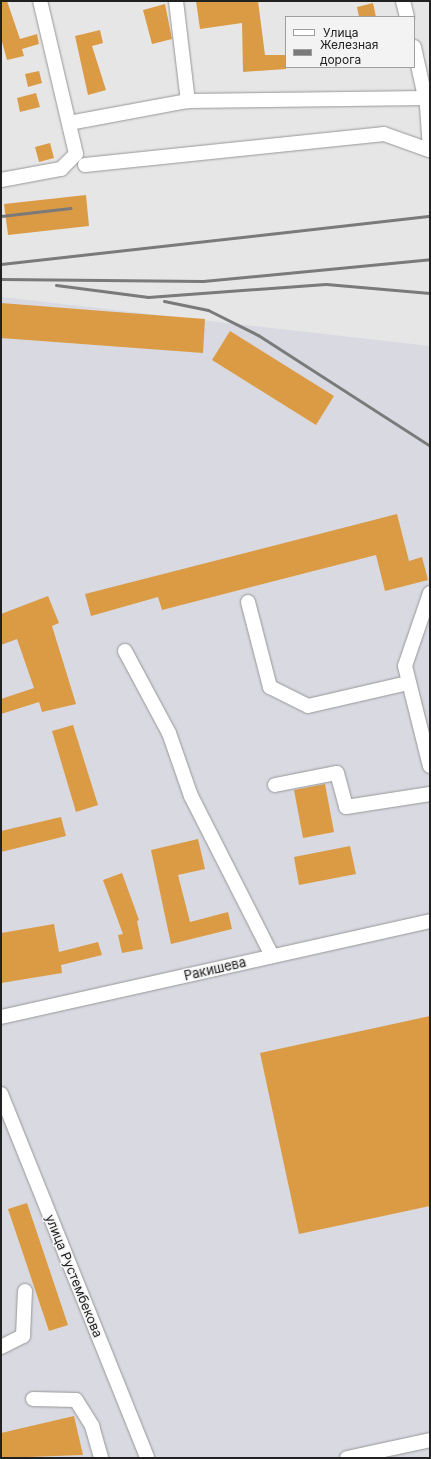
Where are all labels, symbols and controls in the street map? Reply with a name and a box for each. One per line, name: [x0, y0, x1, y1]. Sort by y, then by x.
legend: [285, 16, 415, 68]
text: Улица: [323, 25, 358, 40]
text: Железная дорога: [320, 37, 378, 67]
street label: Ракишева: [182, 954, 248, 984]
street label: улица Рустембекова: [42, 1212, 106, 1340]

